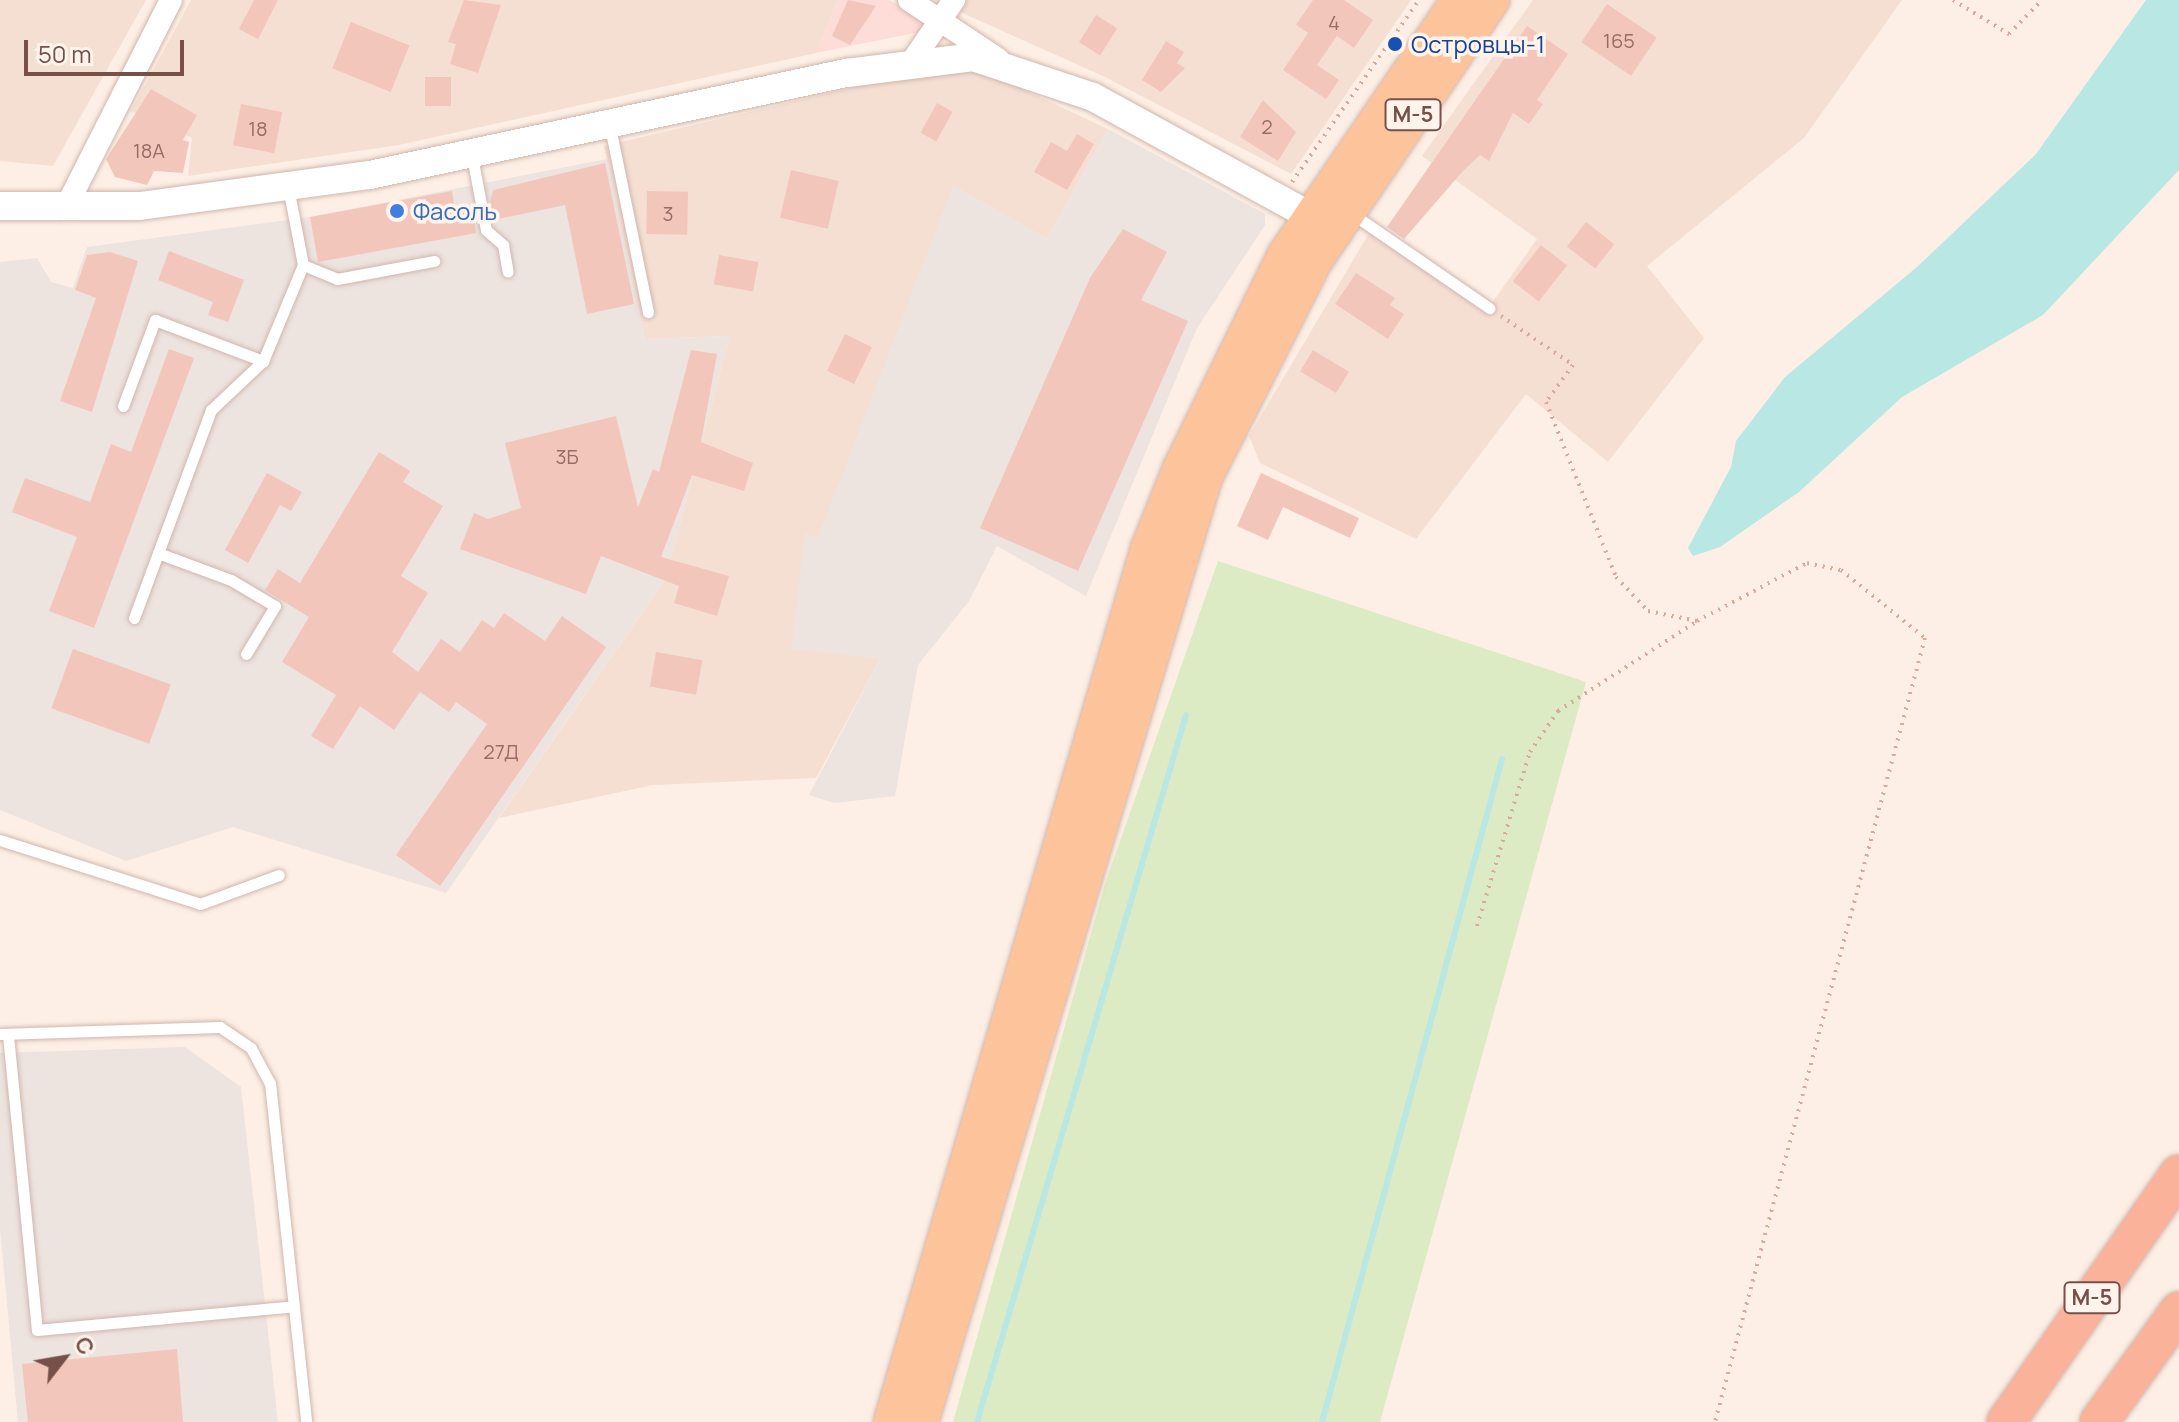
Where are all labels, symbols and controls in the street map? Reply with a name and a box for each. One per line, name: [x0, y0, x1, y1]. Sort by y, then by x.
house number: 4: [1328, 10, 1340, 34]
scale bar: [28, 24, 188, 74]
house number: 165: [1603, 28, 1635, 52]
place label: Островцы-1: [1411, 30, 1545, 58]
marker: Островцы-1: [1386, 35, 1404, 53]
text: 50 m: [38, 37, 92, 70]
road number: М-5: [1383, 97, 1443, 133]
house number: 2: [1261, 114, 1273, 138]
house number: 18: [248, 116, 268, 140]
house number: 18А: [133, 138, 165, 162]
place label: Фасоль: [413, 197, 497, 225]
house number: 3: [662, 201, 674, 225]
marker: Фасоль: [388, 202, 406, 220]
house number: 3Б: [555, 444, 579, 468]
house number: 27Д: [483, 739, 519, 763]
road number: М-5: [2062, 1280, 2122, 1316]
north arrow: [24, 1318, 104, 1398]
text: С: [68, 1331, 102, 1360]

